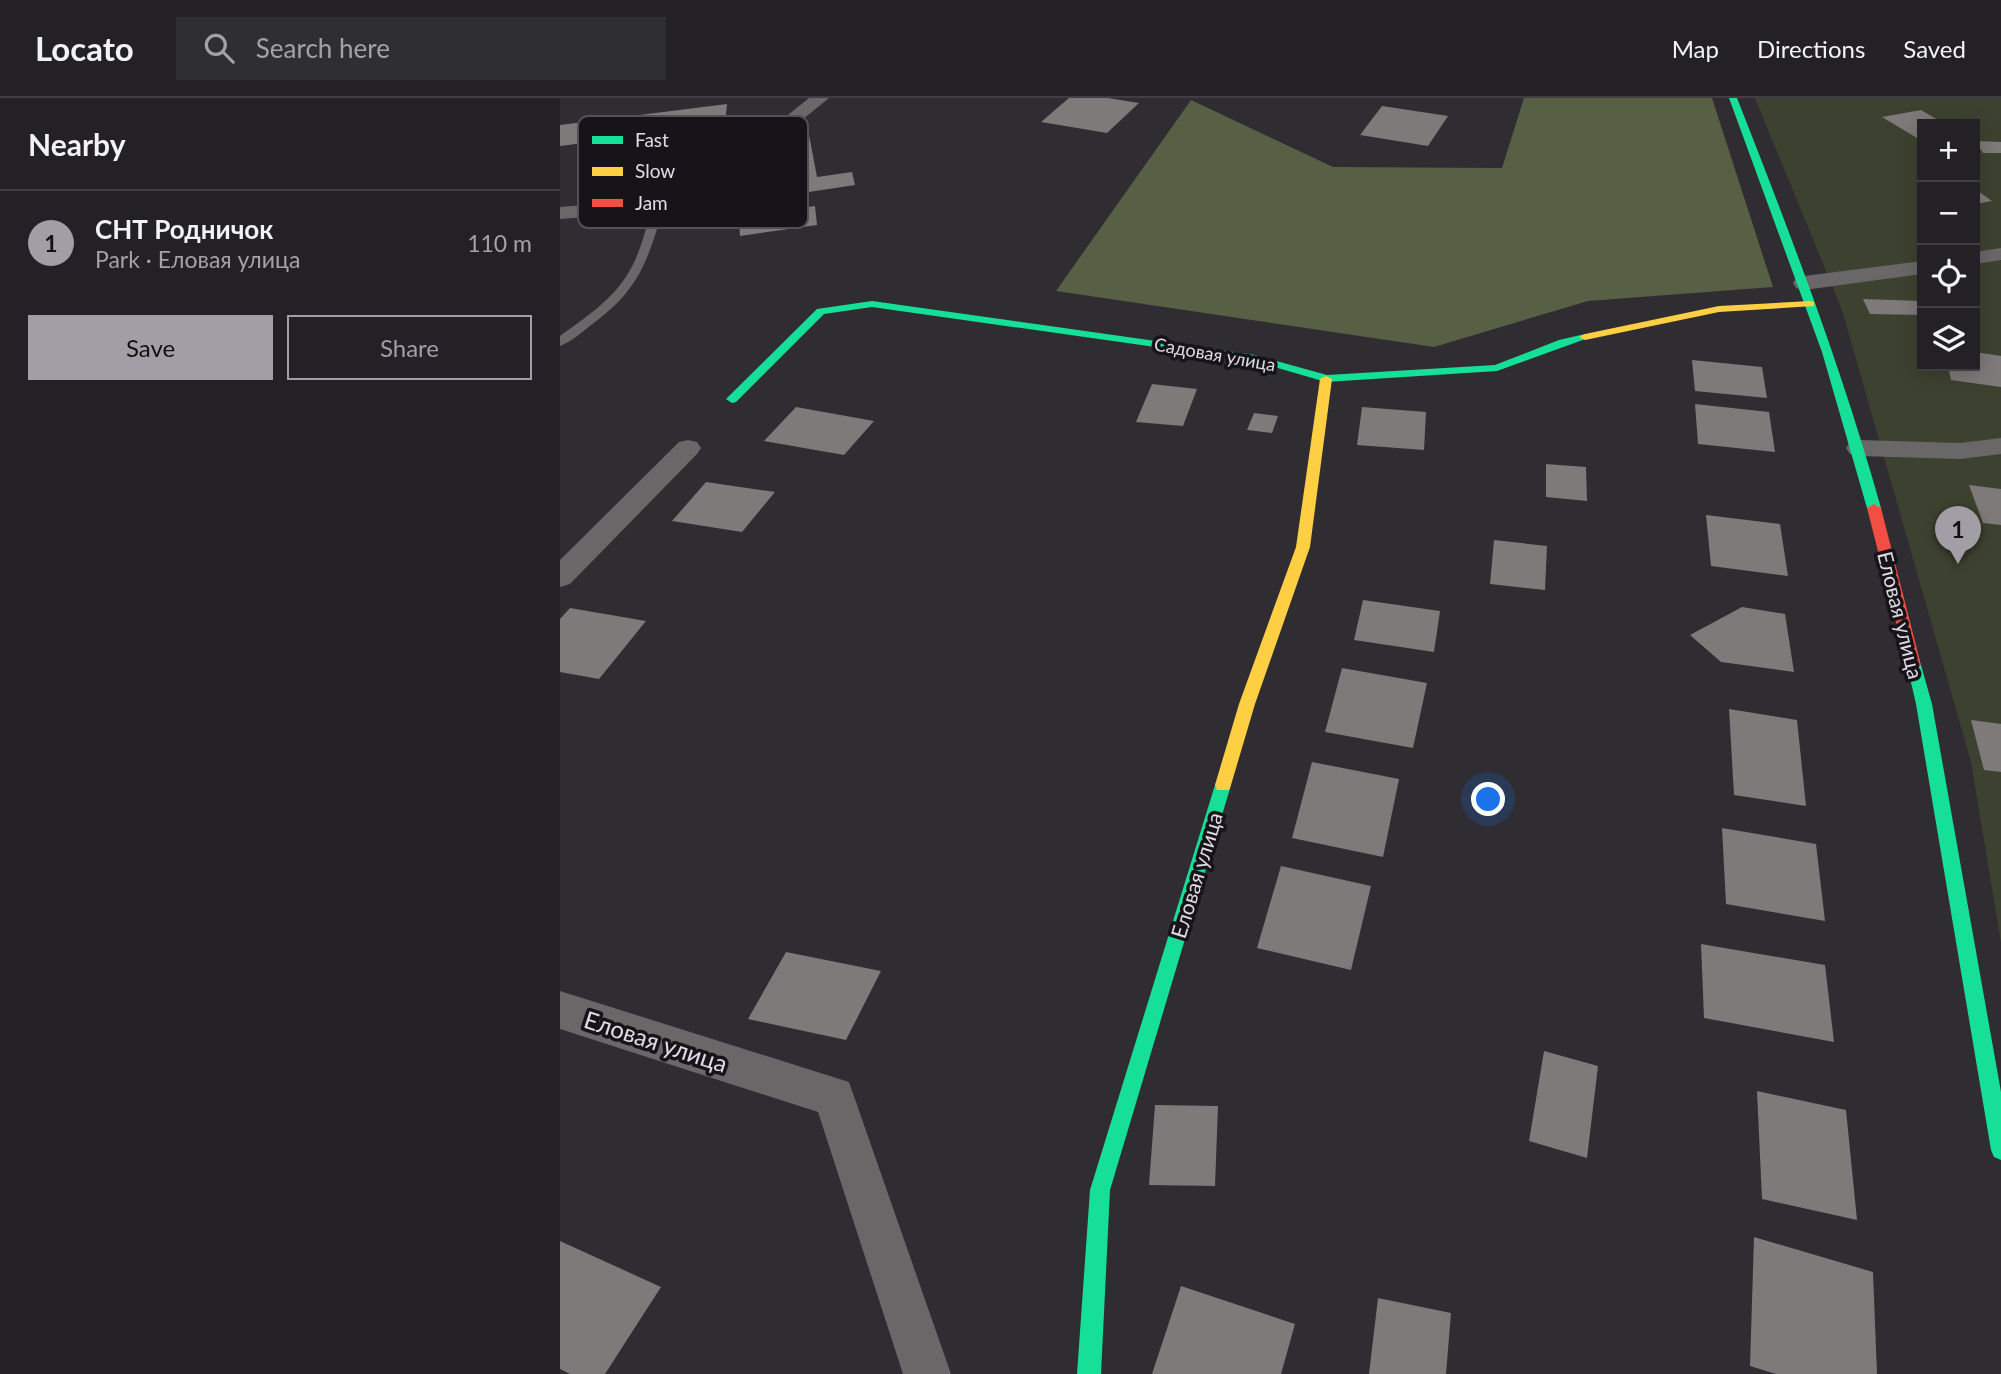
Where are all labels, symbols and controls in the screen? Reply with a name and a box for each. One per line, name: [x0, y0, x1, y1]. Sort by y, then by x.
search box: [176, 17, 666, 80]
text: Locato: [35, 28, 134, 68]
icon: search: [200, 29, 238, 67]
text: Search here: [256, 32, 390, 64]
text: Map: [1672, 34, 1719, 63]
text: Directions: [1757, 34, 1865, 63]
text: Saved: [1903, 34, 1966, 63]
legend: [578, 116, 808, 228]
map controls: [1917, 119, 1980, 371]
button: +: [1917, 119, 1980, 182]
text: Nearby: [28, 126, 126, 162]
text: Fast: [635, 128, 669, 151]
text: Slow: [635, 159, 675, 182]
button: −: [1917, 182, 1980, 245]
text: Jam: [635, 191, 668, 214]
text: СНТ Родничок: [95, 213, 273, 245]
text: 1: [44, 229, 58, 257]
text: 110 m: [467, 229, 532, 257]
text: Park · Еловая улица: [95, 245, 300, 273]
button: locate: [1917, 245, 1980, 308]
button: layers: [1917, 308, 1980, 371]
button: Save: [28, 315, 273, 380]
button: Share: [287, 315, 532, 380]
street label: Садовая улица: [1153, 333, 1277, 375]
pin: 1: [1935, 506, 1981, 564]
street label: Еловая улица: [1873, 549, 1929, 681]
your location: [1471, 782, 1505, 816]
street label: Еловая улица: [1165, 809, 1227, 941]
street label: Еловая улица: [581, 1004, 731, 1078]

